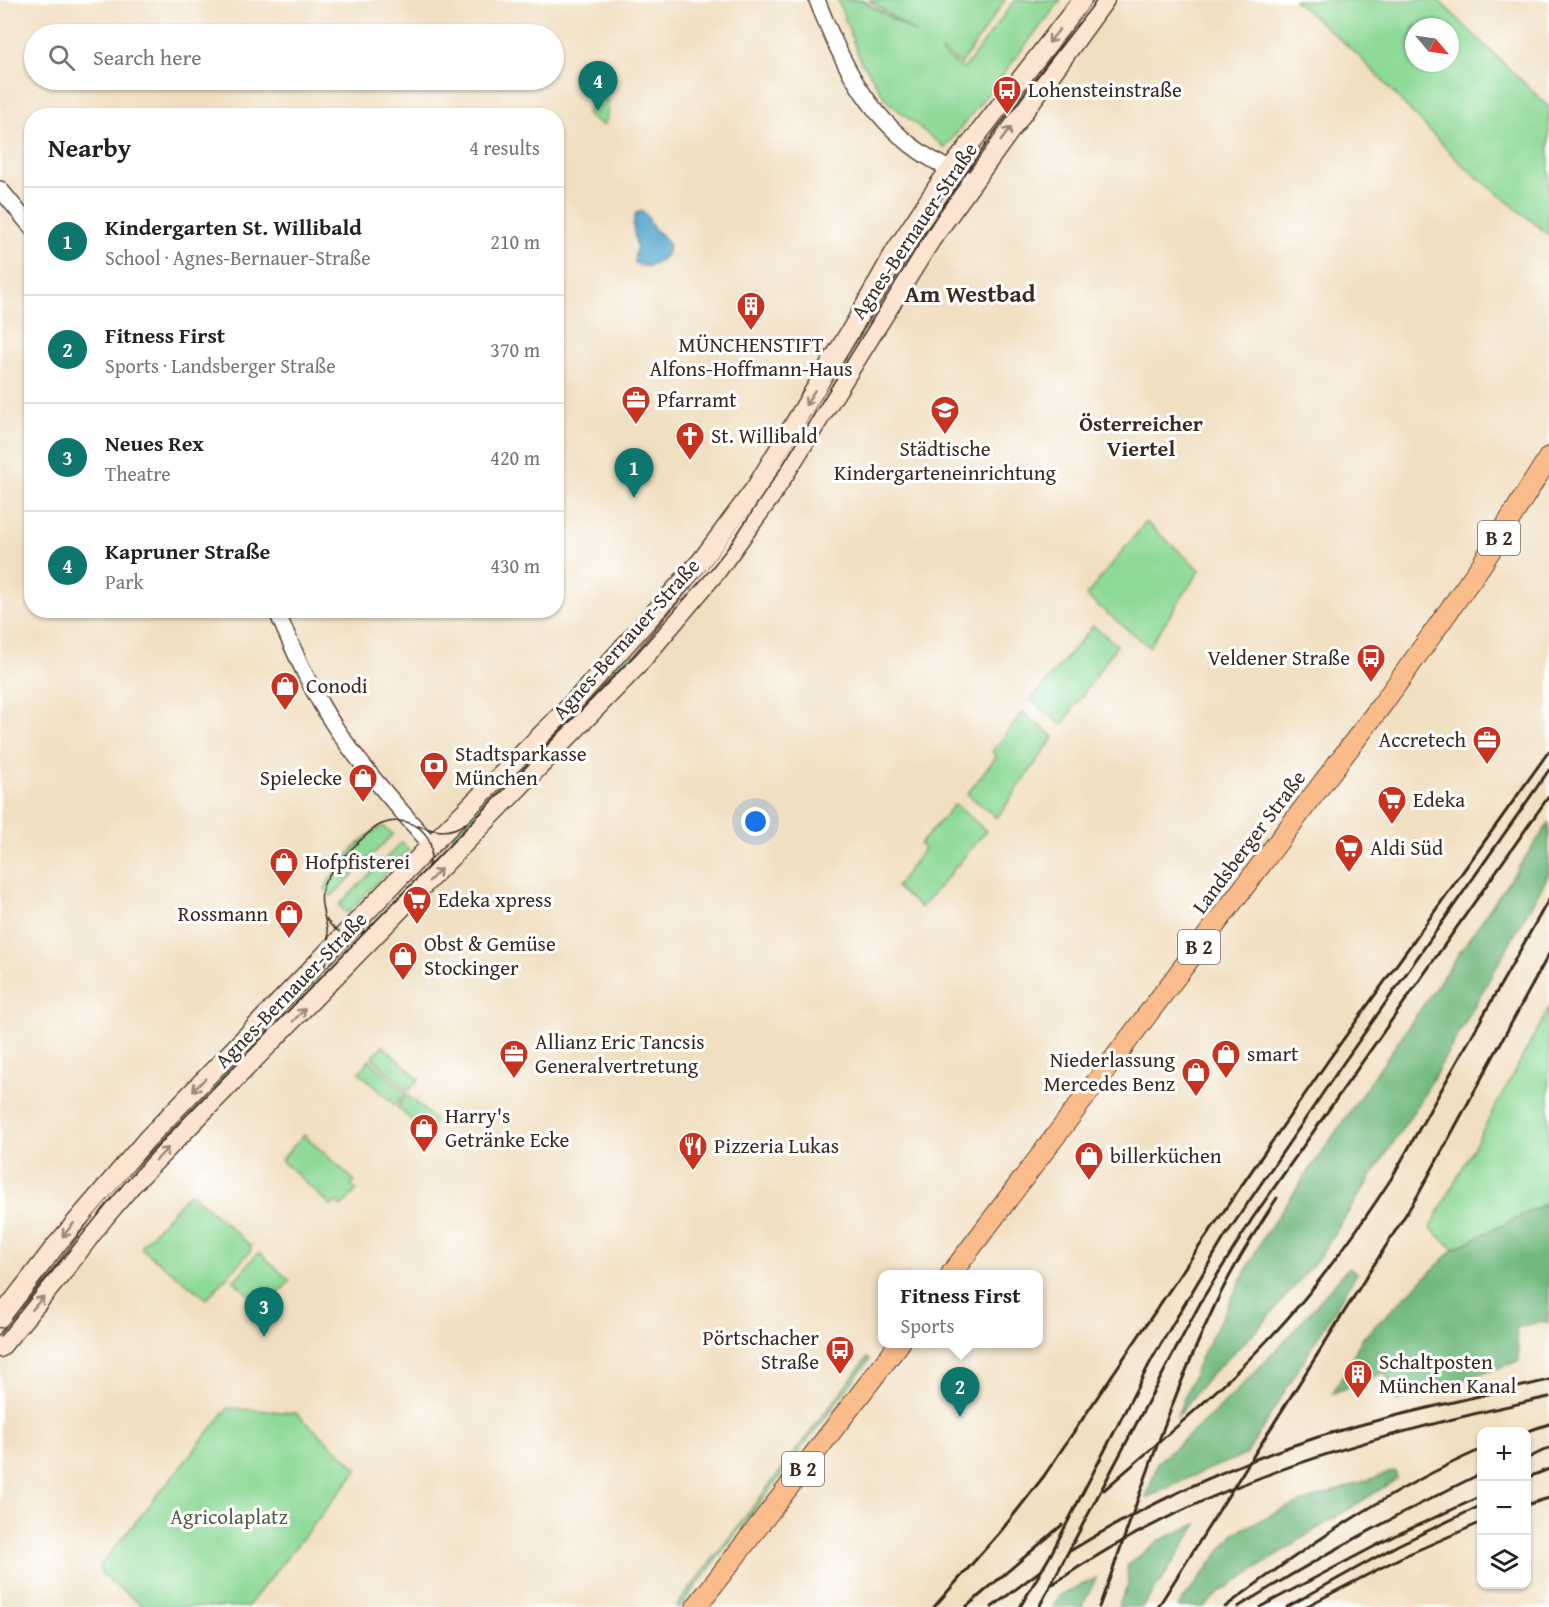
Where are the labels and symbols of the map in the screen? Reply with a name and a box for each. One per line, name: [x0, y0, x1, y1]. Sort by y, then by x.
north arrow: [1405, 18, 1459, 72]
one-way arrow: [1047, 28, 1060, 44]
pin: 4: [578, 62, 618, 111]
bus stop icon: Lohensteinstraße: [991, 74, 1023, 116]
place label: Lohensteinstraße: [1028, 74, 1182, 105]
one-way arrow: [1000, 127, 1012, 143]
street label: Agnes-Bernauer-Straße: [843, 136, 985, 326]
district label: Am Westbad: [904, 276, 1036, 311]
building icon: MÜNCHENSTIFT Alfons-Hoffmann-Haus: [735, 290, 767, 332]
place label: MÜNCHENSTIFT Alfons-Hoffmann-Haus: [650, 329, 852, 384]
office icon: Pfarramt: [620, 384, 652, 426]
place label: Pfarramt: [657, 384, 737, 415]
one-way arrow: [804, 389, 816, 406]
school or university icon: Städtische Kindergarteneinrichtung: [929, 394, 961, 436]
district label: Österreicher Viertel: [1079, 407, 1203, 464]
church icon: St. Willibald: [674, 420, 706, 462]
place label: St. Willibald: [711, 420, 819, 451]
place label: Städtische Kindergarteneinrichtung: [834, 433, 1056, 488]
pin: 1: [614, 448, 654, 498]
road number: B 2: [1478, 521, 1520, 555]
street label: Agnes-Bernauer-Straße: [545, 551, 707, 726]
place label: Veldener Straße: [1208, 642, 1350, 673]
bus stop icon: Veldener Straße: [1355, 642, 1387, 684]
shop icon: Conodi: [269, 670, 301, 712]
place label: Conodi: [306, 670, 368, 701]
place label: Accretech: [1378, 724, 1466, 755]
office icon: Accretech: [1471, 724, 1503, 766]
place label: Stadtsparkasse München: [455, 738, 587, 793]
bank icon: Stadtsparkasse München: [418, 750, 450, 792]
place label: Spielecke: [260, 762, 342, 793]
shop icon: Spielecke: [347, 762, 379, 804]
street label: Landsberger Straße: [1184, 763, 1313, 920]
supermarket icon: Edeka: [1376, 784, 1408, 826]
place label: Edeka: [1413, 784, 1465, 815]
your location: [741, 807, 770, 836]
supermarket icon: Aldi Süd: [1333, 832, 1365, 874]
place label: Aldi Süd: [1370, 832, 1444, 863]
shop icon: Hofpfisterei: [268, 846, 300, 888]
place label: Hofpfisterei: [305, 846, 410, 877]
one-way arrow: [428, 868, 443, 883]
supermarket icon: Edeka xpress: [401, 884, 433, 926]
place label: Edeka xpress: [438, 884, 552, 915]
place label: Rossmann: [178, 898, 268, 929]
shop icon: Rossmann: [273, 898, 305, 940]
street label: Agnes-Bernauer-Straße: [207, 904, 374, 1075]
place label: Obst & Gemüse Stockinger: [424, 928, 556, 983]
road number: B 2: [1178, 930, 1220, 964]
shop icon: Obst & Gemüse Stockinger: [387, 940, 419, 982]
one-way arrow: [292, 1007, 306, 1022]
place label: Allianz Eric Tancsis Generalvertretung: [535, 1026, 705, 1081]
office icon: Allianz Eric Tancsis Generalvertretung: [498, 1038, 530, 1080]
shop icon: smart: [1210, 1038, 1242, 1080]
place label: smart: [1247, 1038, 1299, 1069]
place label: Niederlassung Mercedes Benz: [1044, 1044, 1176, 1099]
shop icon: Niederlassung Mercedes Benz: [1180, 1056, 1212, 1098]
one-way arrow: [192, 1078, 206, 1093]
place label: Harry's Getränke Ecke: [445, 1100, 570, 1155]
shop icon: Harry's Getränke Ecke: [408, 1112, 440, 1154]
restaurant icon: Pizzeria Lukas: [677, 1130, 709, 1172]
place label: Pizzeria Lukas: [714, 1130, 839, 1161]
shop icon: billerküchen: [1073, 1140, 1105, 1182]
place label: billerküchen: [1110, 1140, 1222, 1171]
one-way arrow: [155, 1146, 170, 1161]
one-way arrow: [62, 1222, 75, 1238]
pin: 3: [244, 1288, 284, 1337]
one-way arrow: [31, 1295, 44, 1311]
place label: Pörtschacher Straße: [703, 1322, 819, 1377]
bus stop icon: Pörtschacher Straße: [824, 1334, 856, 1376]
place label: Schaltposten München Kanal: [1379, 1346, 1516, 1401]
building icon: Schaltposten München Kanal: [1342, 1358, 1374, 1400]
pin: 2: [940, 1368, 980, 1417]
road number: B 2: [782, 1452, 824, 1486]
park label: Agricolaplatz: [170, 1501, 288, 1532]

